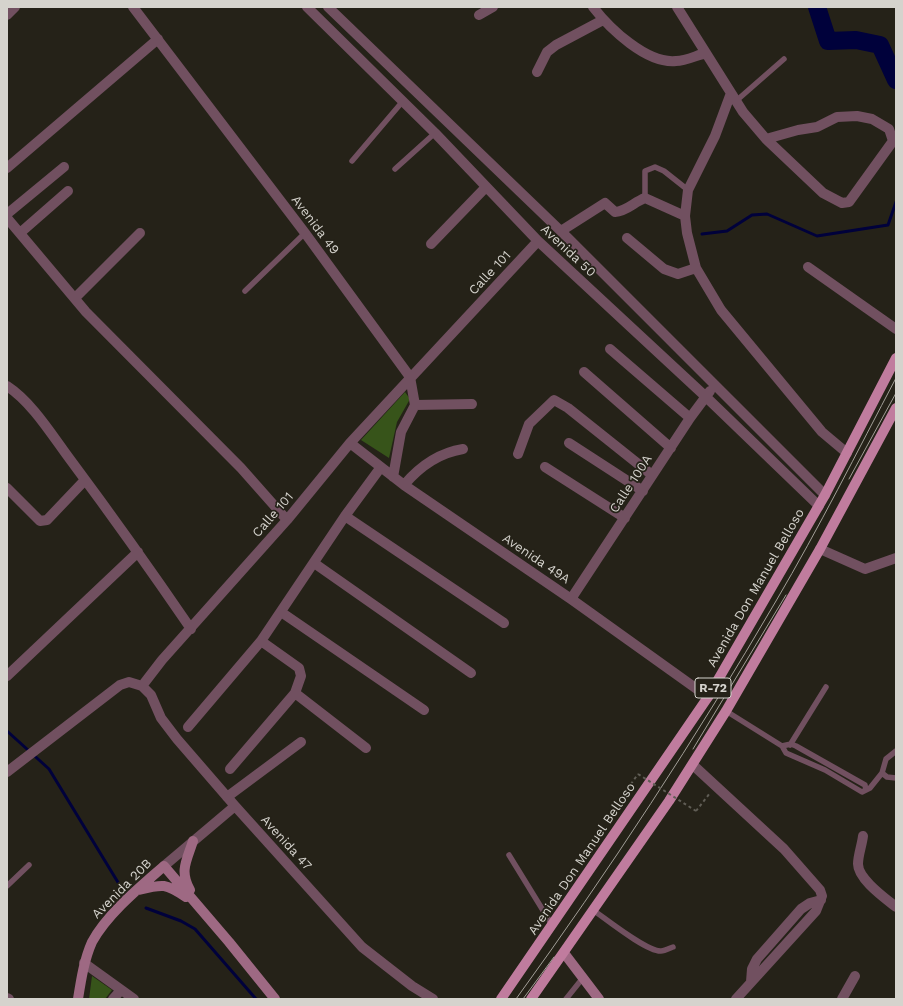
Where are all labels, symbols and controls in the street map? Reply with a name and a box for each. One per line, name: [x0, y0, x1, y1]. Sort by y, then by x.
street label: Avenida 49: [288, 192, 342, 258]
street label: Avenida 50: [537, 222, 599, 280]
street label: Calle 101: [466, 248, 514, 298]
street label: Calle 100A: [606, 452, 656, 516]
street label: Calle 101: [249, 489, 297, 541]
street label: Avenida Don Manuel Belloso: [704, 506, 808, 670]
street label: Avenida 49A: [499, 531, 573, 587]
road number: R-72: [695, 678, 731, 698]
street label: Avenida Don Manuel Belloso: [525, 780, 639, 938]
street label: Avenida 47: [257, 812, 315, 874]
street label: Avenida 20B: [89, 856, 155, 922]

